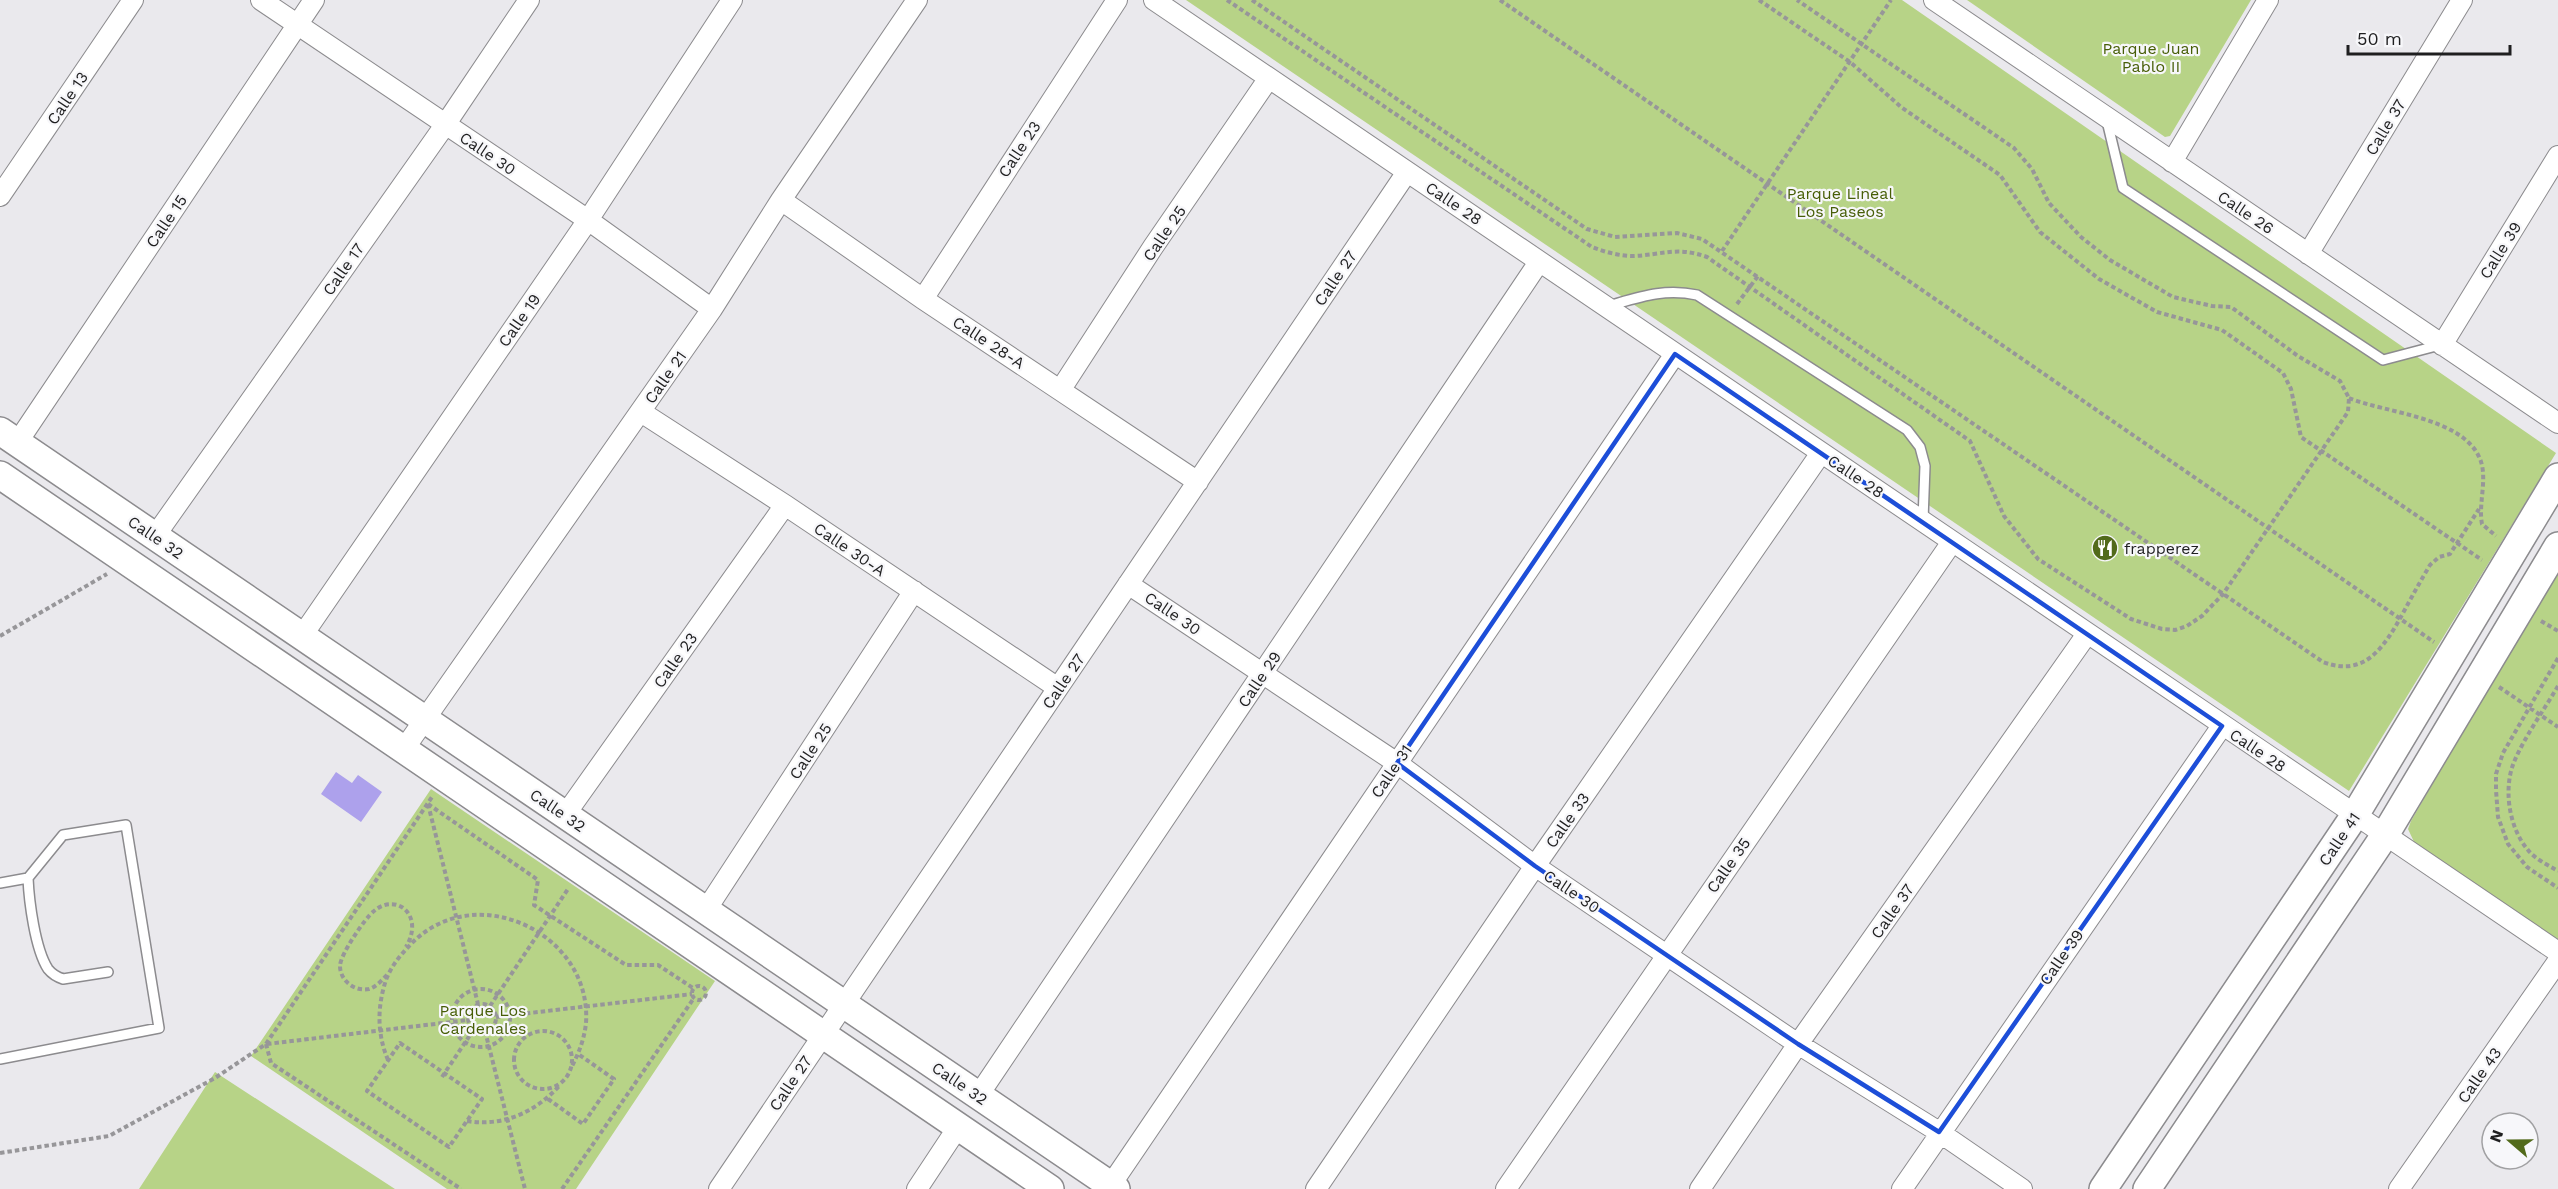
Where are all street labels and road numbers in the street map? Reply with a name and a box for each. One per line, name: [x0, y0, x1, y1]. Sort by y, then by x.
street label: Calle 13: [43, 68, 92, 128]
street label: Calle 37: [2361, 96, 2410, 159]
street label: Calle 23: [994, 118, 1045, 181]
street label: Calle 30: [456, 128, 519, 179]
street label: Calle 28: [1422, 178, 1485, 229]
street label: Calle 26: [2214, 187, 2277, 238]
street label: Calle 15: [142, 191, 191, 251]
street label: Calle 25: [1139, 202, 1190, 265]
street label: Calle 39: [2475, 218, 2525, 282]
street label: Calle 17: [319, 239, 368, 299]
street label: Calle 27: [1310, 247, 1361, 309]
street label: Calle 19: [494, 290, 544, 350]
street label: Calle 28-A: [949, 312, 1029, 373]
street label: Calle 21: [640, 347, 690, 407]
street label: Calle 28: [1824, 451, 1887, 502]
street label: Calle 32: [124, 512, 187, 563]
street label: Calle 30-A: [810, 519, 889, 581]
street label: Calle 30: [1141, 588, 1204, 639]
street label: Calle 23: [650, 629, 701, 692]
street label: Calle 29: [1234, 648, 1285, 711]
street label: Calle 27: [1038, 650, 1089, 712]
street label: Calle 25: [785, 720, 836, 783]
street label: Calle 28: [2226, 725, 2289, 776]
street label: Calle 31: [1367, 741, 1416, 802]
street label: Calle 32: [526, 785, 589, 836]
street label: Calle 33: [1542, 789, 1593, 852]
street label: Calle 41: [2315, 809, 2364, 870]
street label: Calle 35: [1703, 834, 1754, 897]
street label: Calle 30: [1540, 866, 1603, 917]
street label: Calle 37: [1867, 880, 1918, 942]
street label: Calle 39: [2035, 926, 2087, 989]
street label: Calle 43: [2453, 1044, 2505, 1107]
street label: Calle 27: [765, 1052, 816, 1114]
street label: Calle 32: [928, 1058, 991, 1109]

